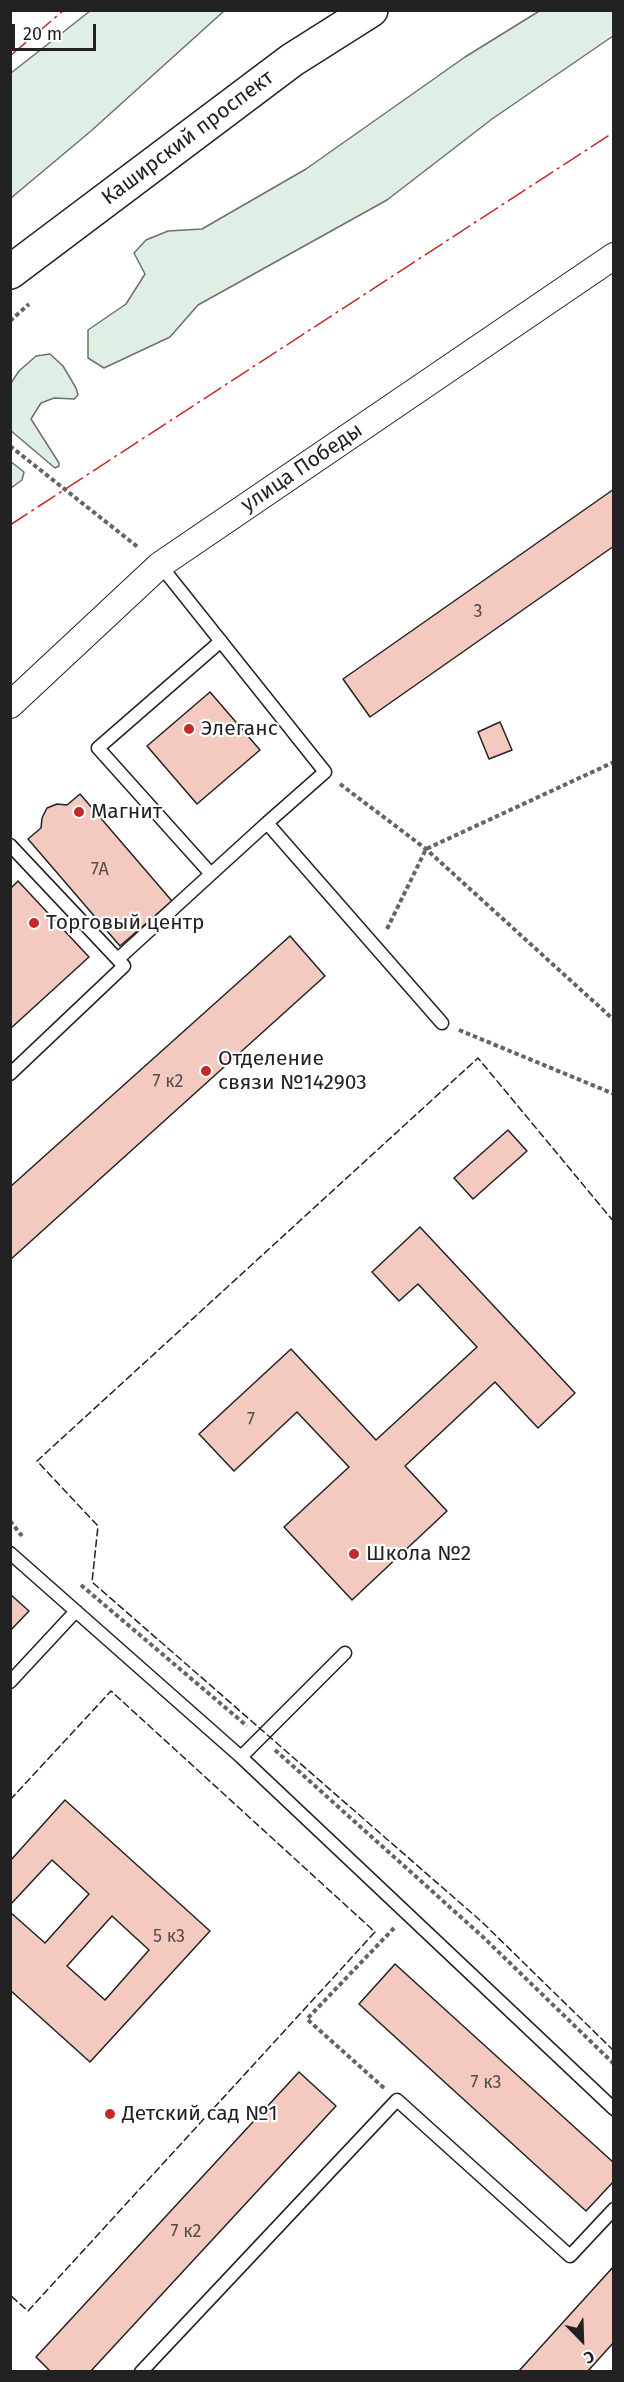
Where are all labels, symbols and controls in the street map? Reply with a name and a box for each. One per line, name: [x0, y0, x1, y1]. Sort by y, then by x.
scale bar: [15, 12, 99, 50]
text: 20 m: [23, 23, 62, 45]
street label: Каширский проспект: [97, 65, 279, 211]
street label: улица Победы: [236, 418, 368, 518]
house number: 3: [474, 601, 482, 623]
place label: Элеганс: [201, 716, 278, 742]
marker: Элеганс: [182, 722, 196, 736]
place label: Магнит: [91, 799, 162, 825]
marker: Магнит: [72, 805, 86, 819]
house number: 7А: [91, 859, 109, 881]
place label: Торговый центр: [46, 910, 205, 936]
marker: Торговый центр: [27, 916, 41, 930]
place label: Отделение связи №142903: [218, 1046, 367, 1096]
marker: Отделение связи №142903: [199, 1064, 213, 1078]
house number: 7 к2: [152, 1071, 184, 1093]
house number: 7: [247, 1409, 255, 1431]
place label: Школа №2: [366, 1541, 471, 1567]
marker: Школа №2: [347, 1547, 361, 1561]
house number: 5 к3: [153, 1926, 185, 1948]
house number: 7 к3: [470, 2072, 502, 2094]
place label: Детский сад №1: [122, 2101, 278, 2127]
marker: Детский сад №1: [103, 2107, 117, 2121]
house number: 7 к2: [170, 2221, 202, 2243]
north arrow: [552, 2310, 612, 2370]
text: С: [581, 2346, 597, 2368]

